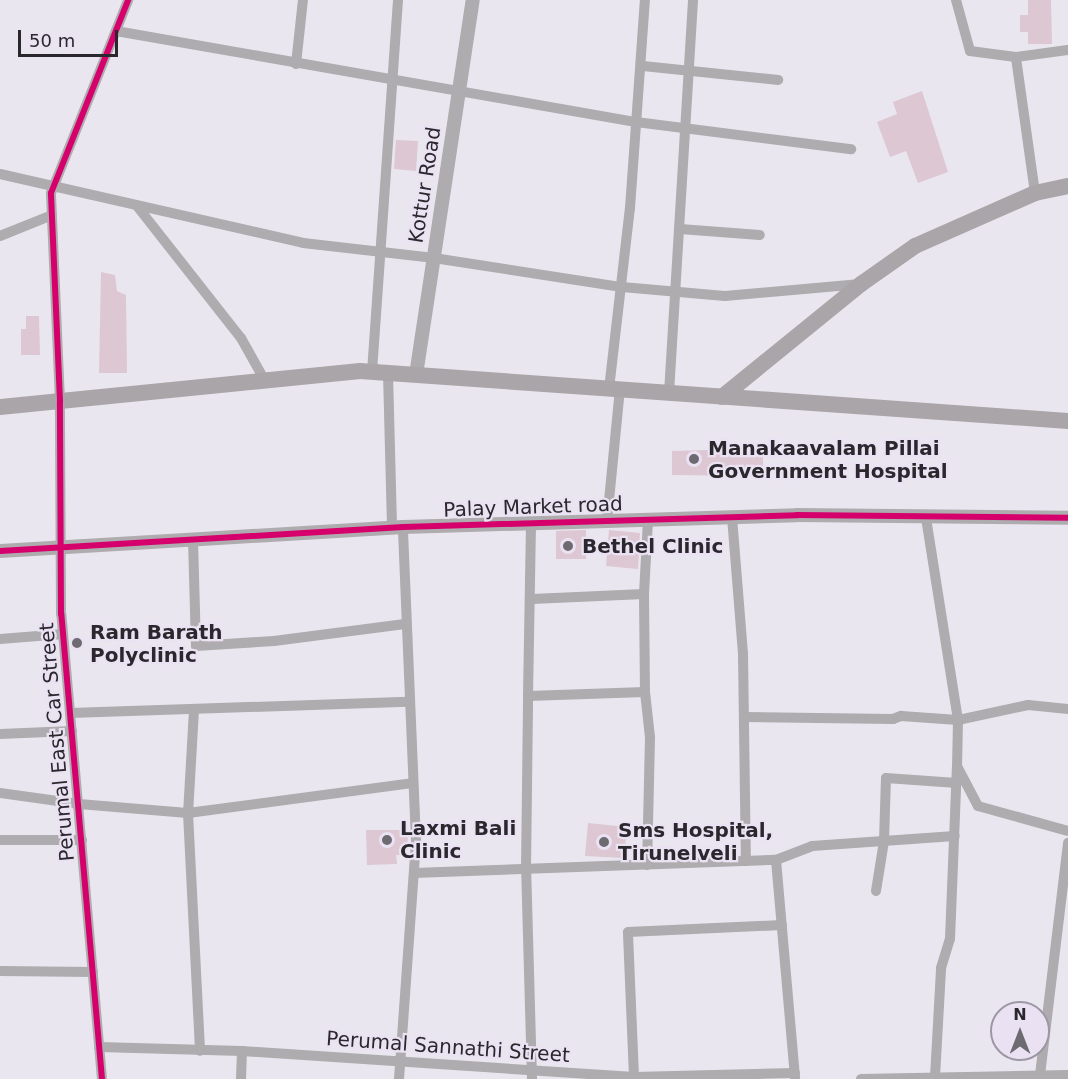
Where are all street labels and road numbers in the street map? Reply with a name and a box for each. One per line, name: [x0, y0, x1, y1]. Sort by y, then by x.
street label: Kottur Road: [404, 125, 446, 245]
street label: Palay Market road: [443, 492, 623, 522]
street label: Perumal East Car Street: [35, 622, 79, 862]
street label: Perumal Sannathi Street: [325, 1027, 571, 1067]

